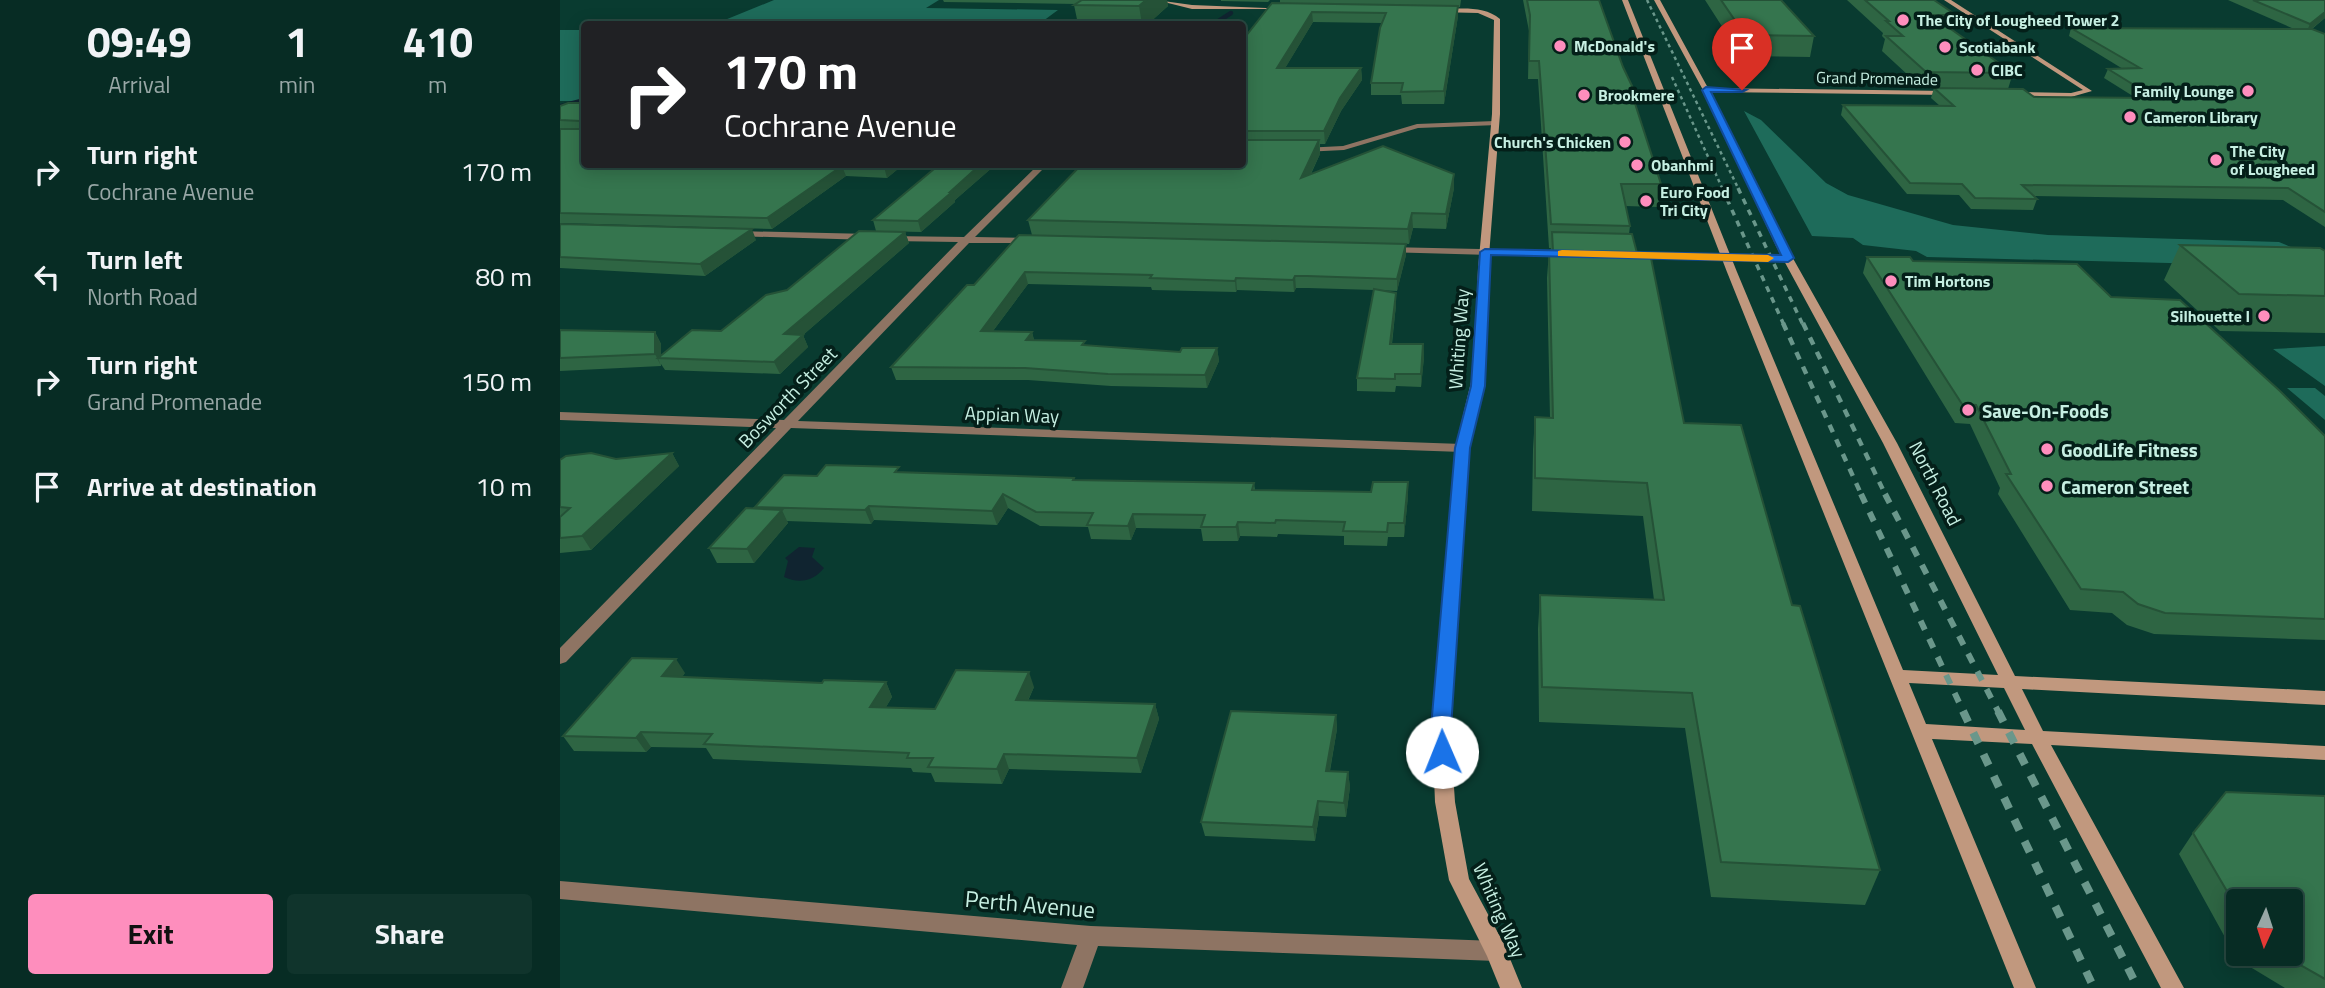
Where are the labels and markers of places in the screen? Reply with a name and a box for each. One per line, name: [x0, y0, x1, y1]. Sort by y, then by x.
place label: The City of Lougheed Tower 2: [1917, 8, 2120, 32]
marker: The City of Lougheed Tower 2: [1895, 12, 1911, 28]
pin: [1712, 18, 1772, 90]
place label: McDonald's: [1574, 34, 1655, 58]
place label: Scotiabank: [1959, 35, 2036, 59]
marker: McDonald's: [1552, 38, 1568, 54]
marker: Scotiabank: [1937, 39, 1953, 55]
place label: CIBC: [1991, 58, 2023, 82]
marker: CIBC: [1969, 62, 1985, 78]
place label: Family Lounge: [2134, 79, 2234, 103]
place label: Brookmere: [1598, 83, 1675, 107]
marker: Family Lounge: [2240, 83, 2256, 99]
marker: Brookmere: [1576, 87, 1592, 103]
place label: Cameron Library: [2144, 105, 2258, 129]
marker: Cameron Library: [2122, 109, 2138, 125]
place label: Church's Chicken: [1494, 130, 1611, 154]
marker: Church's Chicken: [1617, 134, 1633, 150]
place label: The City of Lougheed: [2230, 139, 2315, 181]
marker: The City of Lougheed: [2208, 152, 2224, 168]
place label: Obanhmi: [1651, 153, 1714, 177]
marker: Obanhmi: [1629, 157, 1645, 173]
place label: Euro Food Tri City: [1660, 180, 1730, 222]
marker: Euro Food Tri City: [1638, 193, 1654, 209]
place label: Tim Hortons: [1905, 269, 1990, 293]
marker: Tim Hortons: [1883, 273, 1899, 289]
place label: Silhouette I: [2171, 304, 2250, 328]
marker: Silhouette I: [2256, 308, 2272, 324]
place label: Save-On-Foods: [1982, 396, 2109, 425]
marker: Save-On-Foods: [1960, 402, 1976, 418]
place label: GoodLife Fitness: [2061, 435, 2198, 464]
marker: GoodLife Fitness: [2039, 441, 2055, 457]
place label: Cameron Street: [2061, 472, 2189, 501]
marker: Cameron Street: [2039, 478, 2055, 494]

